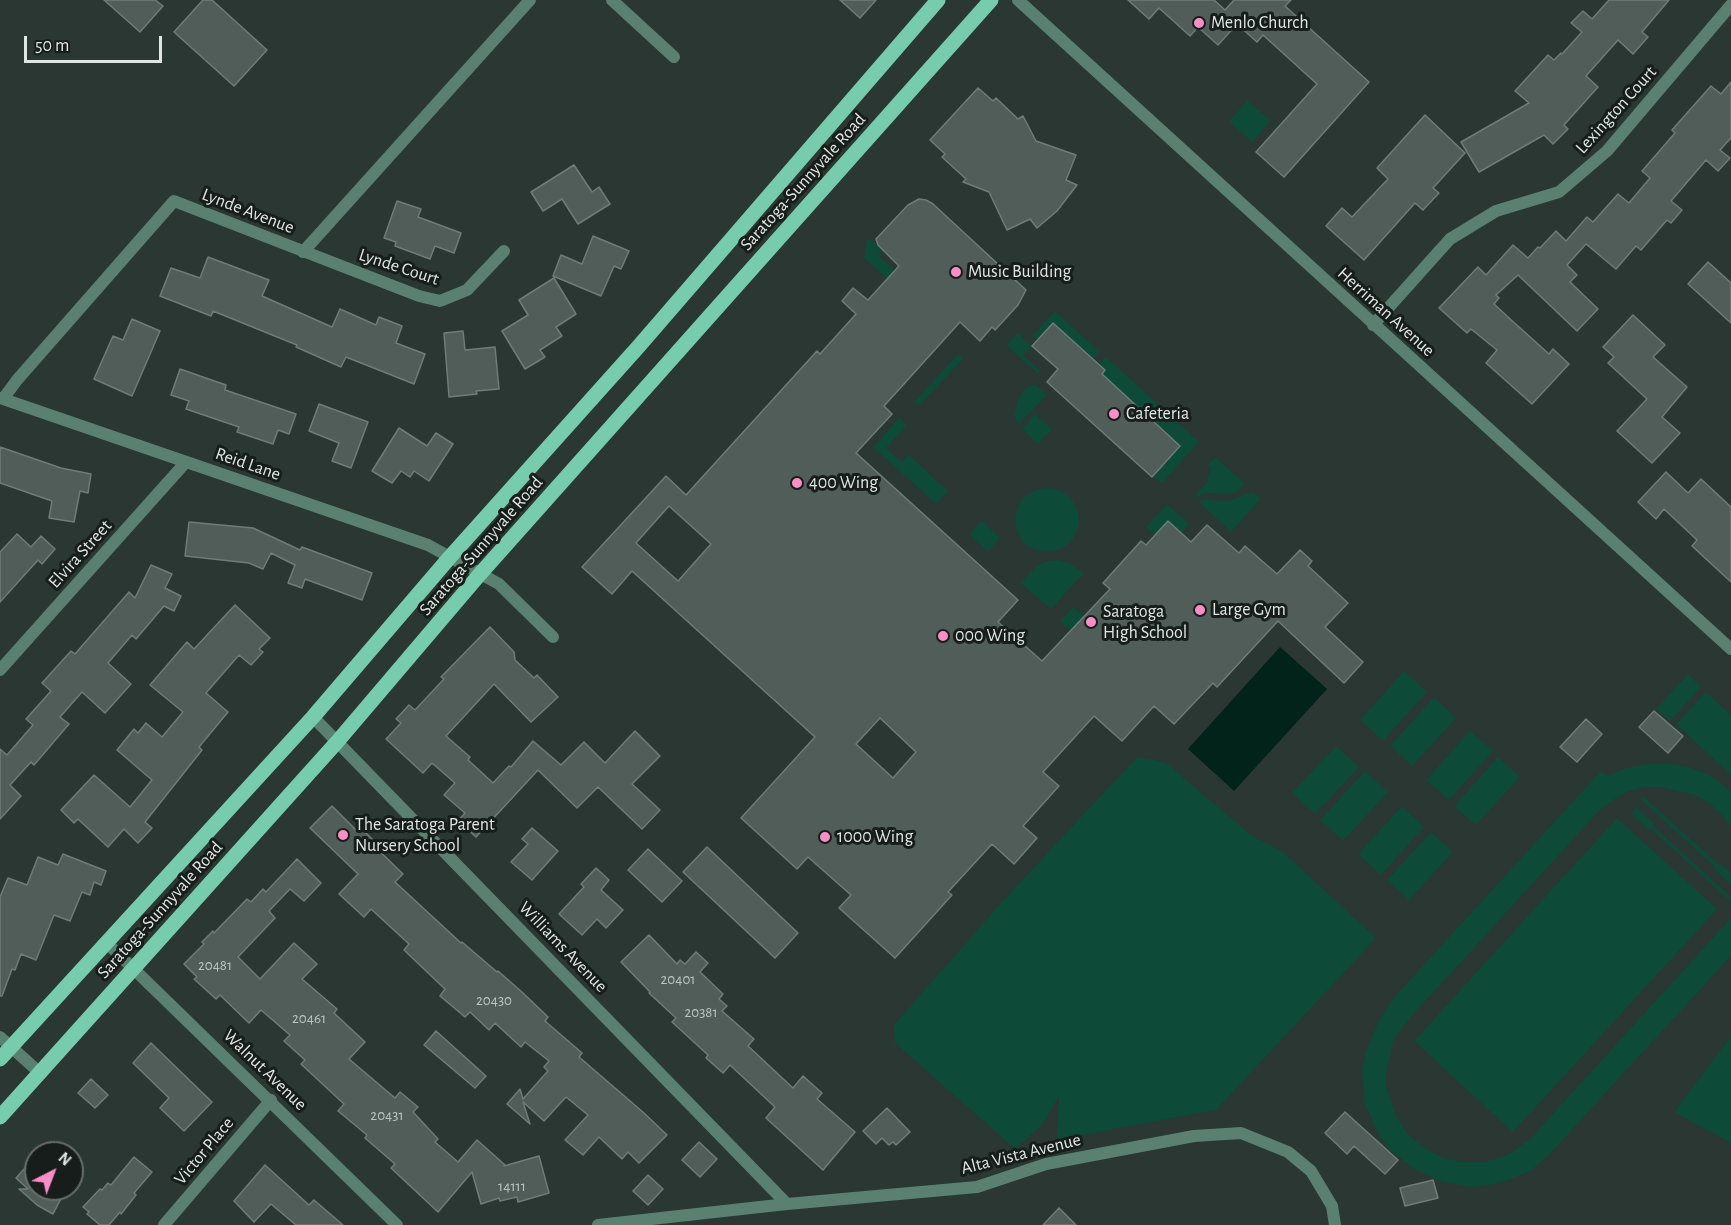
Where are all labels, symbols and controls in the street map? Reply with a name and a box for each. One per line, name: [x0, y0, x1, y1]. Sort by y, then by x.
place label: Menlo Church: [1211, 12, 1308, 34]
marker: Menlo Church: [1192, 16, 1206, 30]
scale bar: [27, 24, 165, 62]
text: 50 m: [35, 37, 69, 55]
street label: Lexington Court: [1571, 62, 1661, 158]
street label: Saratoga-Sunnyvale Road: [736, 109, 870, 255]
street label: Lynde Avenue: [199, 184, 297, 238]
street label: Lynde Court: [356, 244, 442, 290]
place label: Music Building: [968, 261, 1071, 283]
street label: Herriman Avenue: [1333, 263, 1439, 361]
marker: Music Building: [949, 265, 963, 279]
place label: Cafeteria: [1126, 403, 1189, 425]
marker: Cafeteria: [1107, 407, 1121, 421]
street label: Reid Lane: [213, 443, 283, 485]
street label: Saratoga-Sunnyvale Road: [415, 472, 547, 620]
place label: 400 Wing: [809, 472, 878, 494]
marker: 400 Wing: [790, 476, 804, 490]
street label: Elvira Street: [44, 515, 116, 593]
place label: Large Gym: [1212, 599, 1286, 621]
place label: Saratoga High School: [1103, 601, 1187, 644]
marker: Large Gym: [1193, 603, 1207, 617]
marker: Saratoga High School: [1084, 615, 1098, 629]
place label: 000 Wing: [955, 625, 1025, 647]
marker: 000 Wing: [936, 629, 950, 643]
place label: The Saratoga Parent Nursery School: [355, 814, 495, 856]
place label: 1000 Wing: [837, 826, 913, 848]
marker: The Saratoga Parent Nursery School: [336, 828, 350, 842]
marker: 1000 Wing: [818, 830, 832, 844]
street label: Saratoga-Sunnyvale Road: [93, 837, 227, 983]
street label: Williams Avenue: [514, 897, 612, 997]
house number: 20481: [198, 956, 232, 974]
house number: 20401: [660, 970, 696, 988]
house number: 20430: [476, 991, 512, 1009]
house number: 20381: [684, 1003, 718, 1021]
house number: 20461: [292, 1009, 326, 1027]
street label: Walnut Avenue: [219, 1025, 311, 1115]
house number: 20431: [370, 1106, 404, 1124]
street label: Victor Place: [169, 1113, 239, 1189]
street label: Alta Vista Avenue: [959, 1129, 1083, 1179]
north arrow: [24, 1141, 84, 1201]
text: N: [55, 1149, 74, 1169]
house number: 14111: [498, 1177, 526, 1195]

